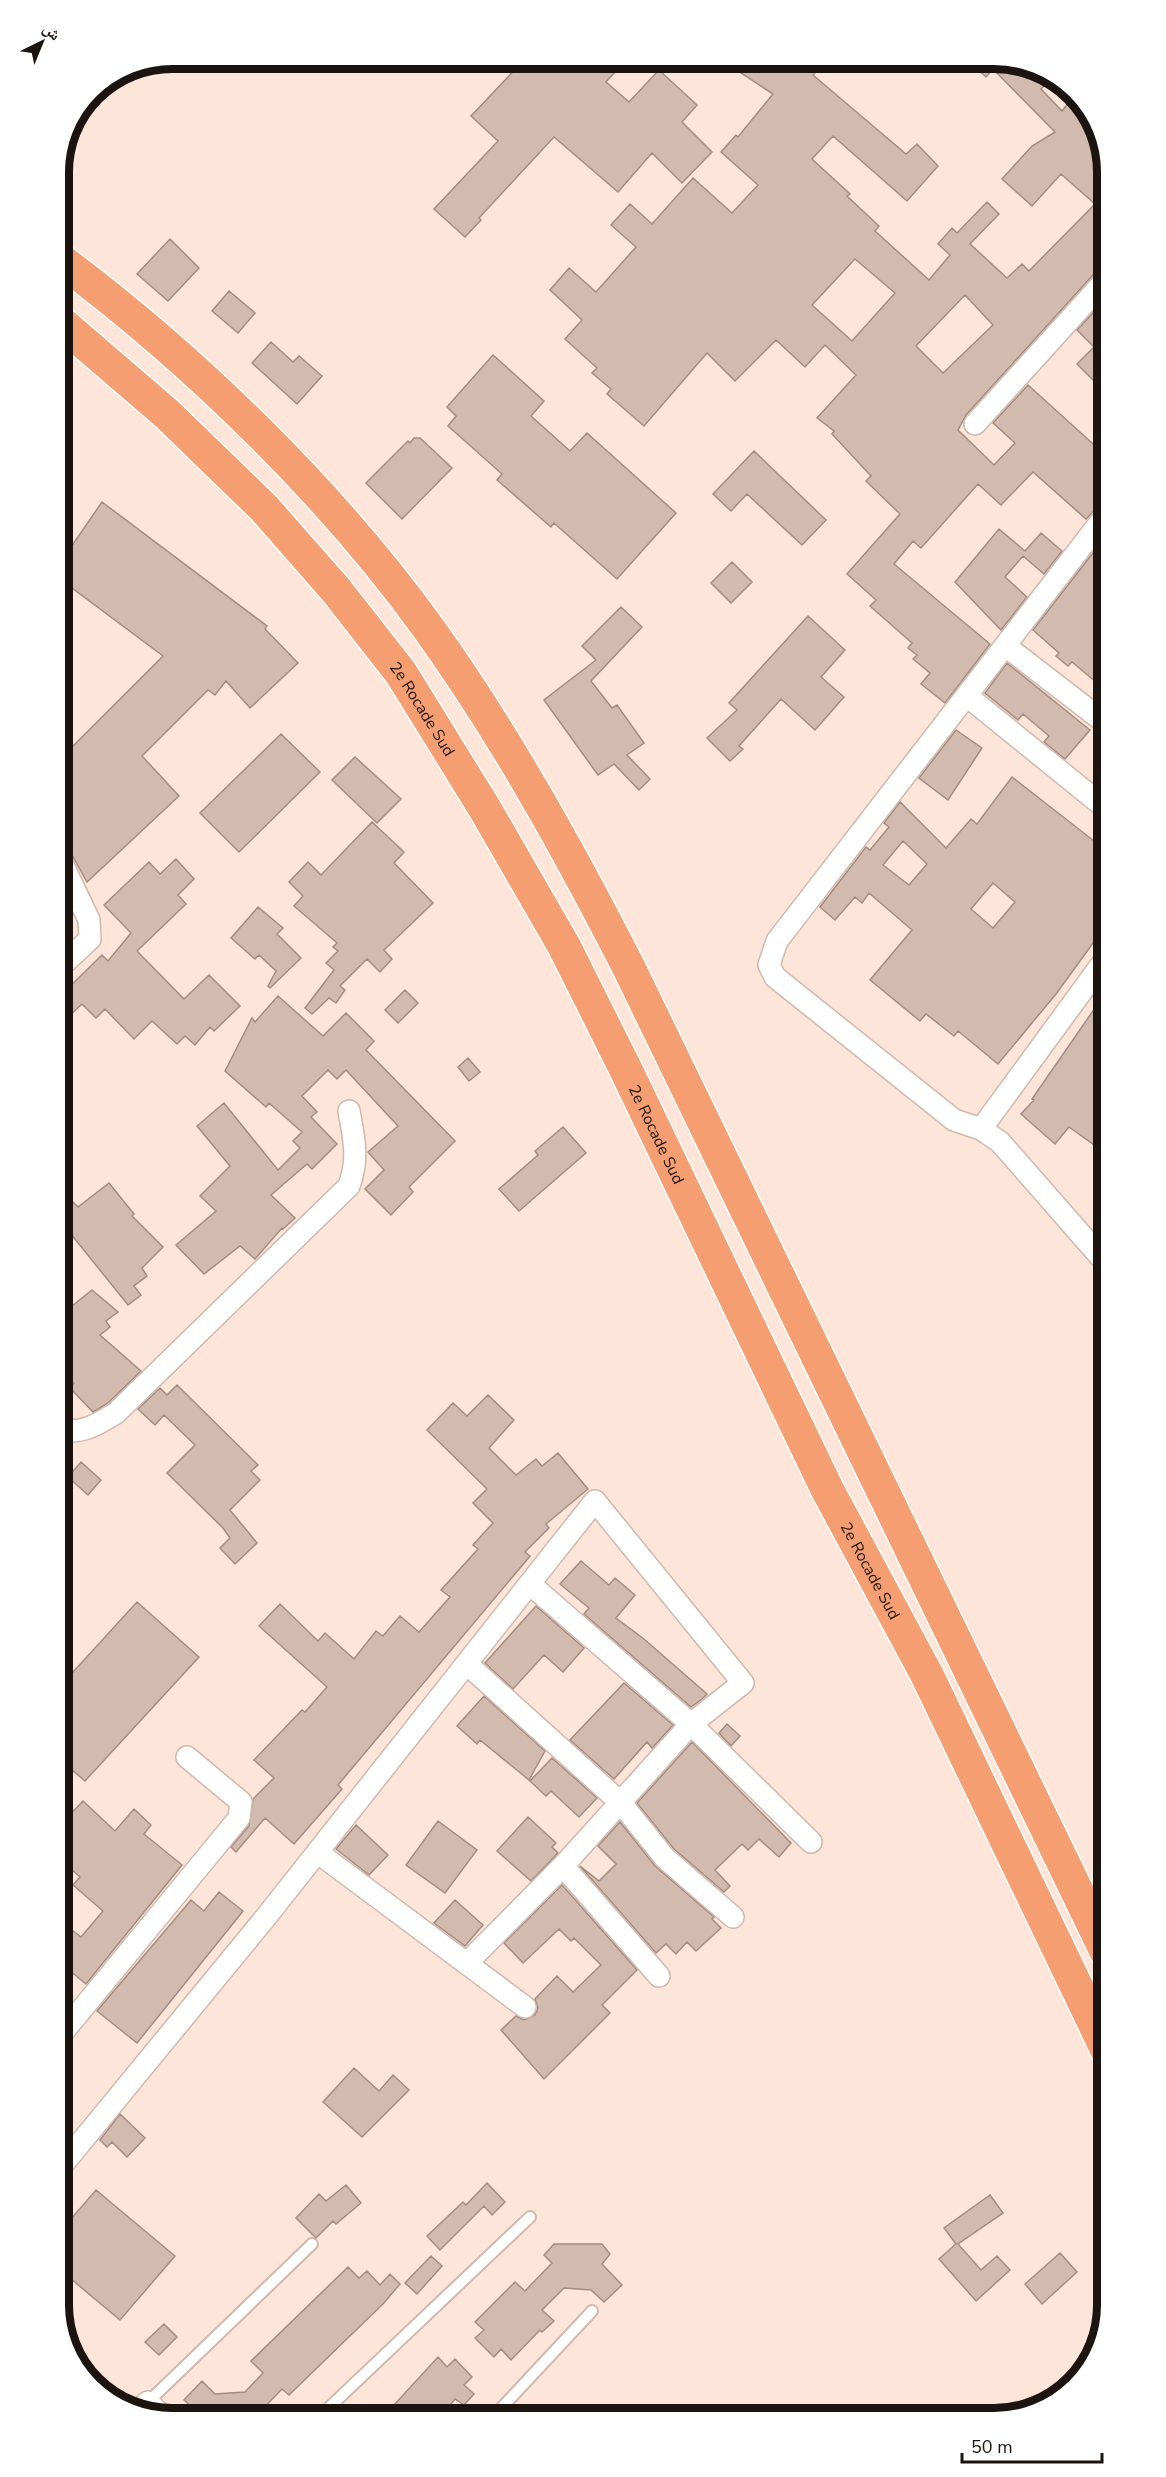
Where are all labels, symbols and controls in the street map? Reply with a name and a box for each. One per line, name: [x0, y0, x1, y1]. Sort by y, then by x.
north arrow: [12, 12, 72, 72]
text: ش: [38, 18, 65, 46]
street label: 2e Rocade Sud: [384, 657, 460, 761]
street label: 2e Rocade Sud: [623, 1081, 689, 1188]
street label: 2e Rocade Sud: [835, 1518, 905, 1624]
scale bar: [962, 2426, 1102, 2464]
text: 50 m: [971, 2435, 1013, 2459]

